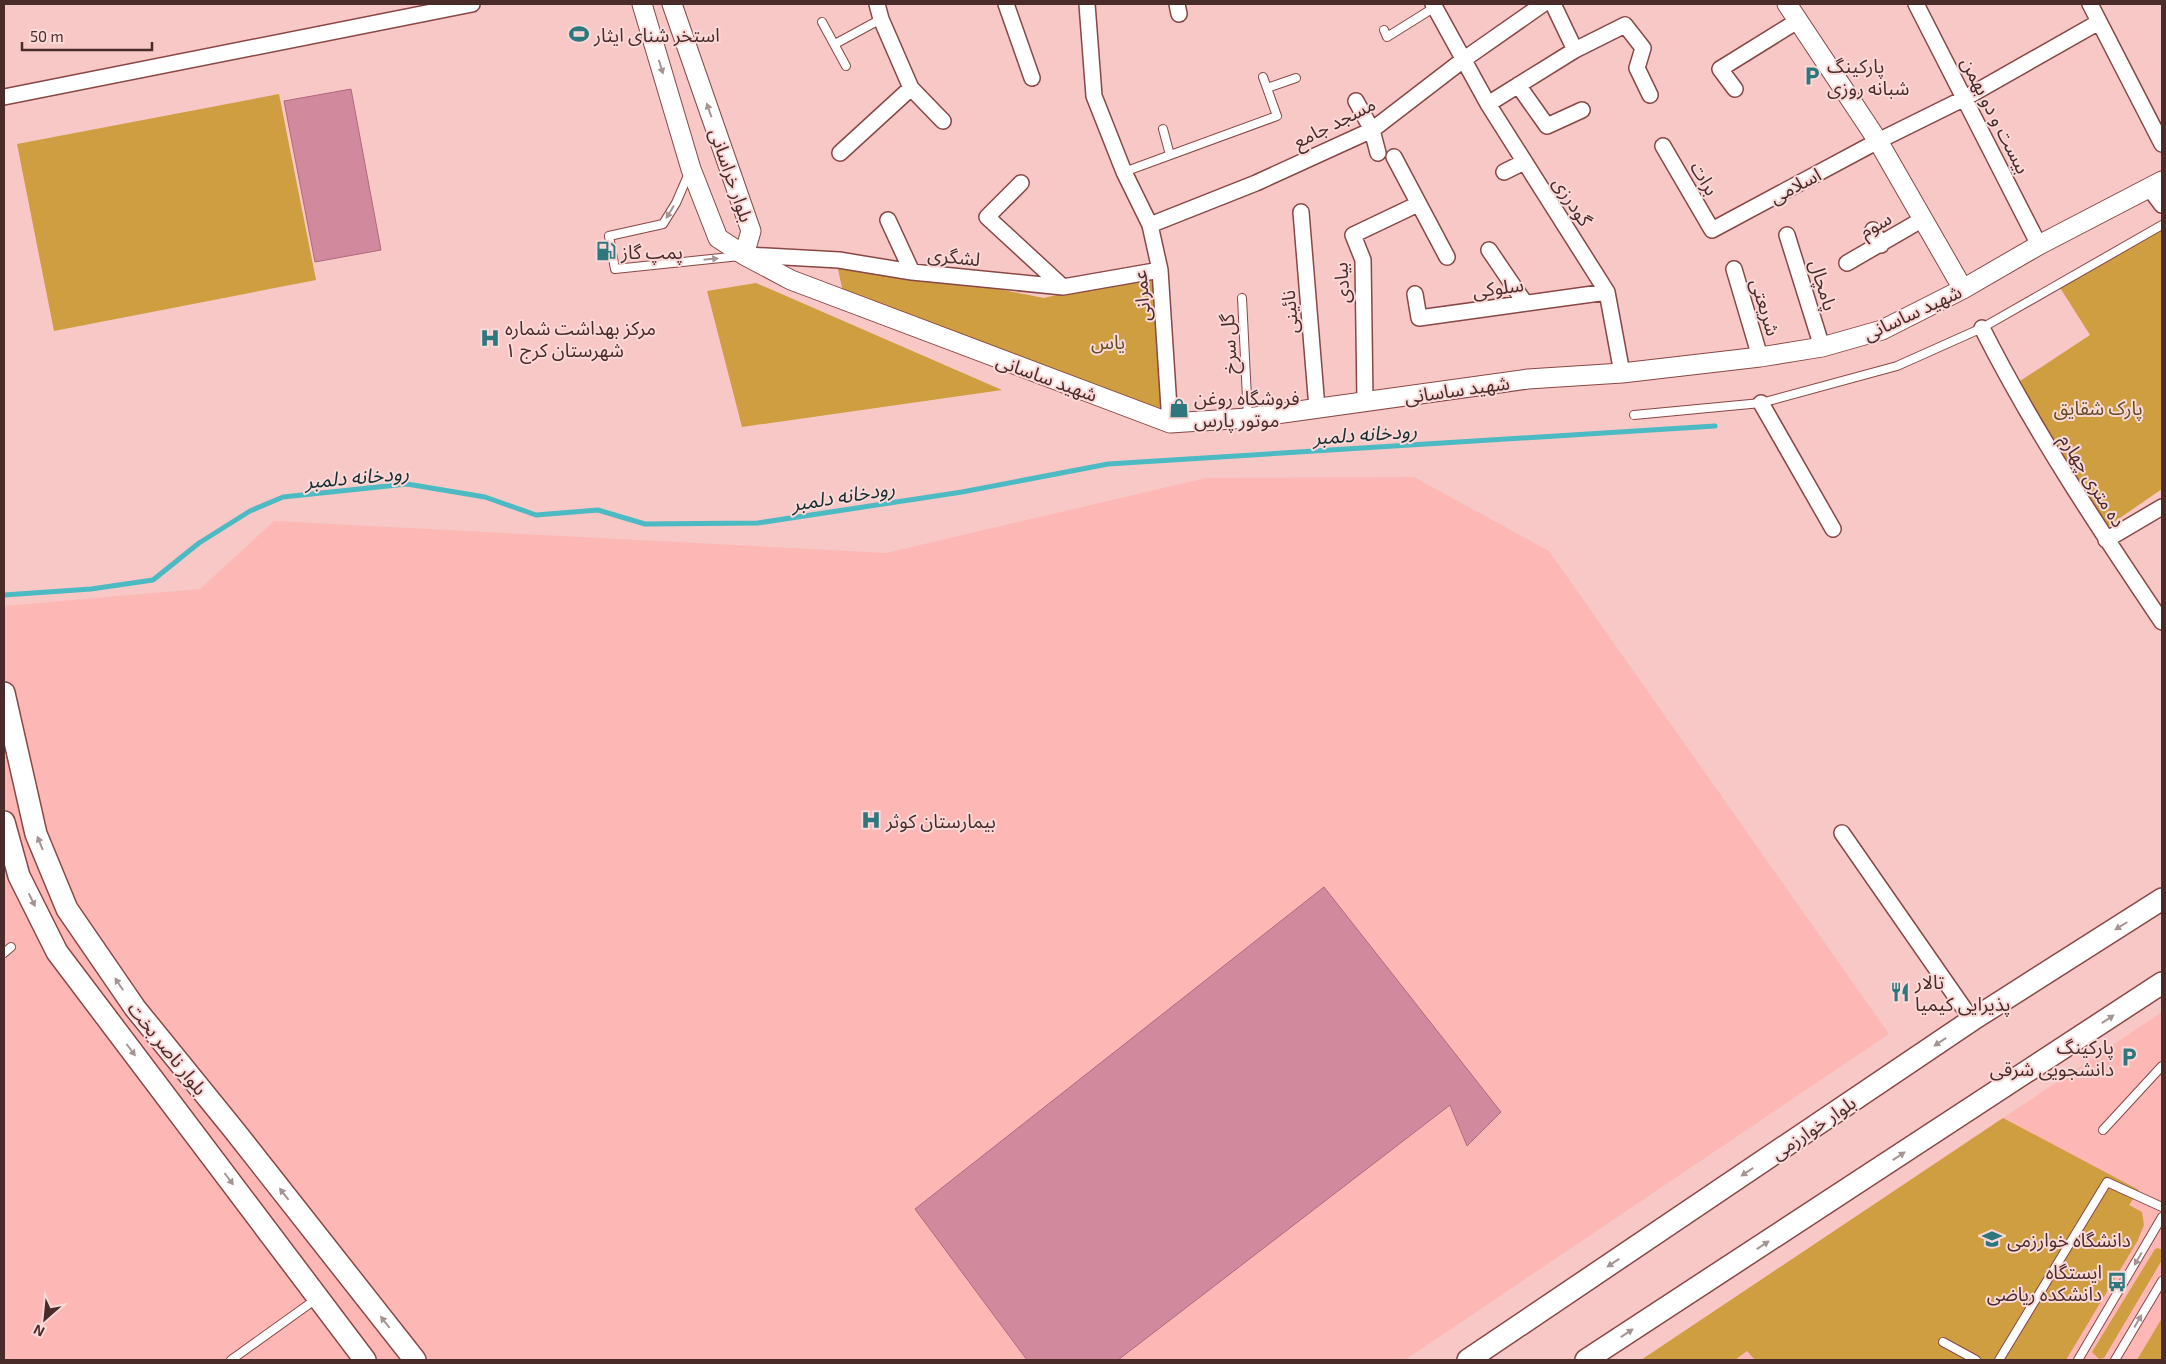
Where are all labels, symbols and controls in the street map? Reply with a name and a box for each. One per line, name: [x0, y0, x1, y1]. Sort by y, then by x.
scale bar: [22, 20, 152, 52]
sports icon: استخر شنای ایثار: [568, 23, 590, 45]
place label: استخر شنای ایثار: [593, 23, 720, 47]
text: 50 m: [30, 27, 64, 45]
street label: بیست و دو بهمن: [1956, 53, 2035, 177]
place label: پارکینگ شبانه روزی: [1827, 54, 1909, 100]
one-way arrow: [657, 60, 665, 75]
parking icon: پارکینگ شبانه روزی: [1801, 65, 1823, 87]
street label: مسجد جامع: [1289, 91, 1381, 156]
one-way arrow: [705, 102, 712, 117]
street label: بلوار خراسانی: [704, 125, 759, 225]
street label: برات: [1685, 157, 1724, 200]
street label: اسلامی: [1765, 162, 1825, 209]
street label: گودرزی: [1548, 172, 1598, 232]
one-way arrow: [665, 206, 675, 219]
street label: سوم: [1855, 206, 1897, 246]
fuel station icon: پمپ گاز: [595, 240, 617, 262]
place label: پمپ گاز: [620, 240, 683, 265]
street label: لشگری: [926, 242, 981, 271]
one-way arrow: [703, 255, 719, 263]
street label: پامچال: [1803, 257, 1843, 314]
street label: بیادی: [1328, 262, 1354, 304]
street label: عمرانی: [1127, 269, 1156, 323]
street label: سلوکی: [1471, 272, 1525, 303]
street label: شریعتی: [1745, 276, 1786, 339]
street label: شهید ساسانی: [1859, 279, 1965, 346]
street label: نائینی: [1276, 289, 1303, 335]
street label: گل سرخ: [1215, 312, 1244, 375]
place label: مرکز بهداشت شماره ۱ شهرستان کرج: [505, 316, 656, 364]
hospital icon: مرکز بهداشت شماره ۱ شهرستان کرج: [479, 327, 501, 349]
park label: یاس: [1091, 330, 1125, 354]
street label: شهید ساسانی: [993, 348, 1101, 407]
street label: شهید ساسانی: [1403, 370, 1511, 409]
place label: فروشگاه روغن موتور پارس: [1194, 386, 1299, 433]
park label: پارک شقایق: [2053, 396, 2143, 421]
shop icon: فروشگاه روغن موتور پارس: [1168, 397, 1190, 419]
water label: رودخانه دلمبر: [1310, 417, 1418, 450]
street label: ده متری چهارم: [2052, 429, 2131, 533]
water label: رودخانه دلمبر: [302, 460, 410, 494]
water label: رودخانه دلمبر: [788, 475, 896, 516]
hospital icon: بیمارستان کوثر: [860, 809, 882, 831]
place label: بیمارستان کوثر: [885, 809, 996, 833]
one-way arrow: [36, 835, 44, 850]
one-way arrow: [28, 893, 36, 907]
one-way arrow: [2114, 921, 2128, 930]
place label: تالار پذیرایی کیمیا: [1914, 970, 2010, 1017]
one-way arrow: [114, 978, 123, 991]
restaurant icon: تالار پذیرایی کیمیا: [1889, 981, 1911, 1003]
street label: بلوار ناصر بخت: [123, 997, 213, 1100]
one-way arrow: [2102, 1014, 2115, 1023]
place label: پارکینگ دانشجویی شرقی: [1990, 1035, 2114, 1081]
one-way arrow: [1933, 1037, 1947, 1047]
one-way arrow: [126, 1043, 136, 1057]
parking icon: پارکینگ دانشجویی شرقی: [2118, 1046, 2140, 1068]
street label: بلوار خوارزمی: [1766, 1090, 1860, 1165]
one-way arrow: [1893, 1151, 1906, 1161]
one-way arrow: [1741, 1167, 1754, 1177]
one-way arrow: [223, 1172, 234, 1185]
one-way arrow: [279, 1188, 290, 1201]
school or university icon: دانشگاه خوارزمی: [1981, 1228, 2003, 1250]
place label: دانشگاه خوارزمی: [2007, 1228, 2131, 1252]
one-way arrow: [1757, 1240, 1770, 1249]
one-way arrow: [2133, 1253, 2142, 1266]
one-way arrow: [1606, 1258, 1619, 1268]
place label: ایستگاه دانشکده ریاضی: [1987, 1260, 2102, 1306]
bus stop icon: ایستگاه دانشکده ریاضی: [2106, 1271, 2128, 1293]
north arrow: [20, 1294, 70, 1344]
one-way arrow: [2134, 1314, 2143, 1327]
one-way arrow: [379, 1316, 390, 1329]
text: N: [31, 1321, 47, 1341]
one-way arrow: [1620, 1329, 1634, 1338]

